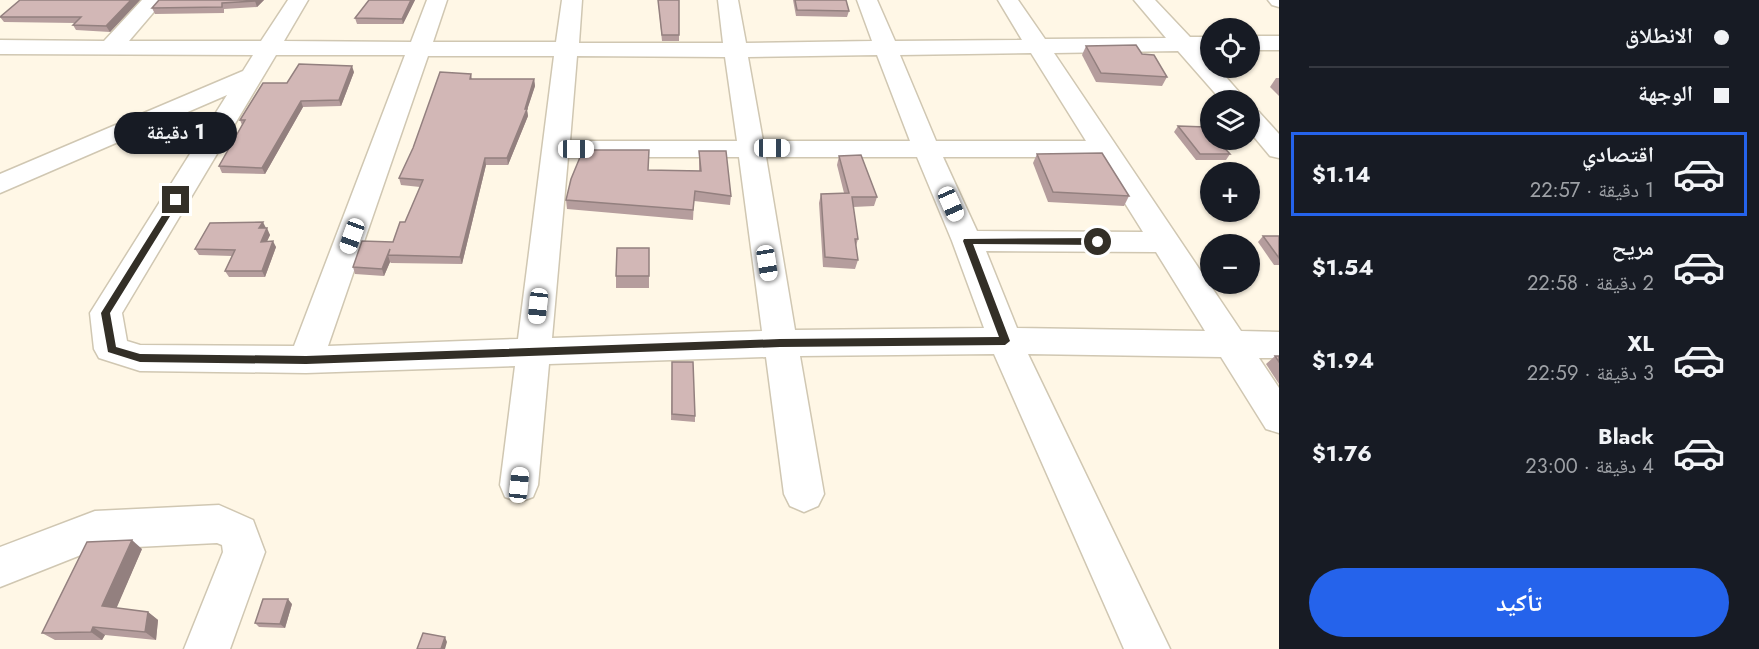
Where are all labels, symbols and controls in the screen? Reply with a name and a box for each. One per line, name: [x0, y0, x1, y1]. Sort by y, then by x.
map controls: [1200, 18, 1260, 294]
button: locate: [1200, 18, 1260, 78]
text: الانطلاق: [1625, 19, 1693, 51]
text: الوجهة: [1638, 77, 1693, 109]
button: layers: [1200, 90, 1260, 150]
callout: 1 دقيقة: [114, 113, 237, 155]
text: 1 دقيقة: [146, 118, 205, 147]
text: اقتصادي: [1582, 138, 1654, 170]
car: [754, 139, 790, 157]
car: [558, 140, 594, 158]
icon: car: [1672, 147, 1726, 201]
text: $1.14: [1312, 158, 1371, 190]
button: +: [1200, 162, 1260, 222]
text: 1 دقيقة · 22:57: [1530, 176, 1654, 205]
car: [935, 184, 967, 224]
route end: [162, 186, 189, 213]
car: [337, 216, 367, 256]
route start: [1084, 228, 1111, 255]
text: مريح: [1611, 231, 1654, 263]
button: −: [1200, 234, 1260, 294]
icon: car: [1672, 240, 1726, 294]
car: [755, 244, 779, 282]
text: $1.54: [1312, 251, 1374, 283]
text: 2 دقيقة · 22:58: [1527, 269, 1654, 298]
car: [527, 287, 549, 325]
text: XL: [1627, 327, 1654, 359]
icon: car: [1672, 333, 1726, 387]
text: $1.94: [1312, 344, 1374, 376]
text: 3 دقيقة · 22:59: [1527, 359, 1654, 388]
text: Black: [1598, 420, 1654, 452]
icon: car: [1672, 426, 1726, 480]
text: $1.76: [1312, 437, 1372, 469]
text: 4 دقيقة · 23:00: [1525, 452, 1654, 481]
car: [508, 466, 530, 504]
button: تأكيد: [1309, 568, 1729, 637]

